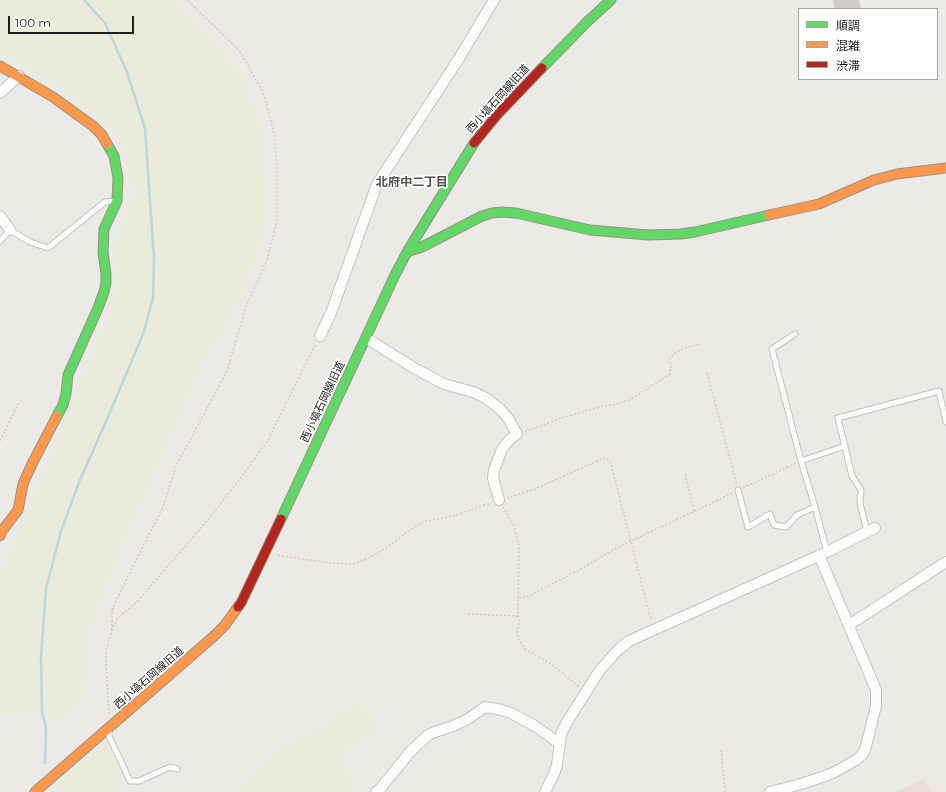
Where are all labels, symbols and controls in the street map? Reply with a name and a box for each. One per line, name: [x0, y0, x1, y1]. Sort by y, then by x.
scale bar: [10, 8, 136, 34]
legend: [798, 8, 938, 80]
text: 100 m: [15, 15, 51, 30]
text: 順調: [836, 18, 860, 33]
text: 混雑: [836, 38, 860, 53]
text: 渋滞: [836, 58, 860, 73]
street label: 西小塙石岡線旧道: [464, 62, 532, 136]
district label: 北府中二丁目: [376, 175, 448, 189]
street label: 西小塙石岡線旧道: [298, 359, 348, 445]
street label: 西小塙石岡線旧道: [111, 644, 187, 712]

